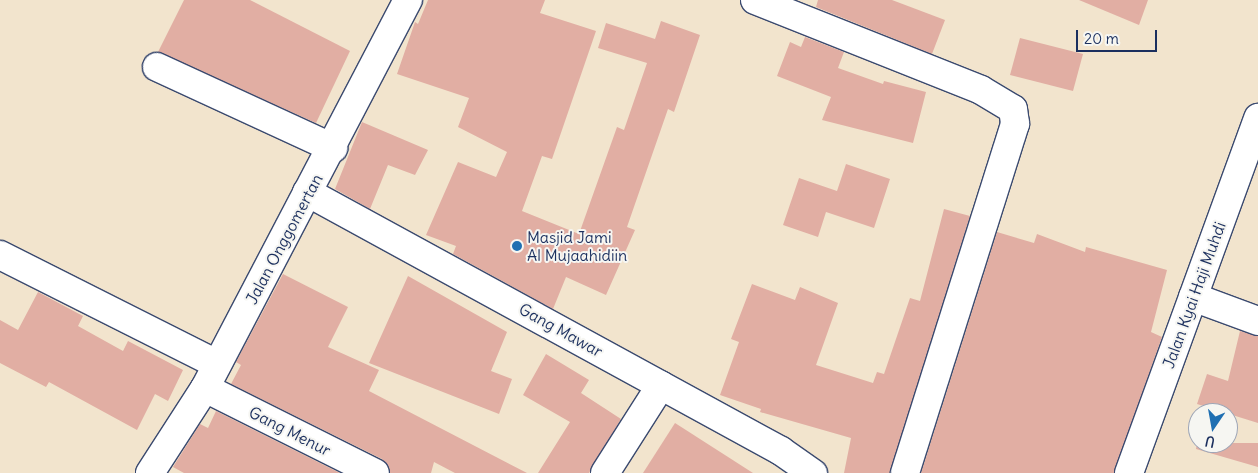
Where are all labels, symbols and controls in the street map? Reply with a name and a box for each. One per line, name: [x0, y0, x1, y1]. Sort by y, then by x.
scale bar: [1078, 20, 1159, 52]
text: 20 m: [1084, 29, 1119, 48]
street label: Jalan Onggomertan: [242, 171, 326, 307]
street label: Jalan Kyai Haji Muhdi: [1159, 219, 1229, 371]
place label: Masjid Jami Al Mujaahidiin: [527, 227, 627, 265]
marker: Masjid Jami Al Mujaahidiin: [511, 240, 523, 252]
street label: Gang Mawar: [516, 299, 606, 361]
street label: Gang Menur: [246, 402, 334, 460]
north arrow: [1188, 403, 1238, 453]
text: U: [1204, 432, 1217, 451]

